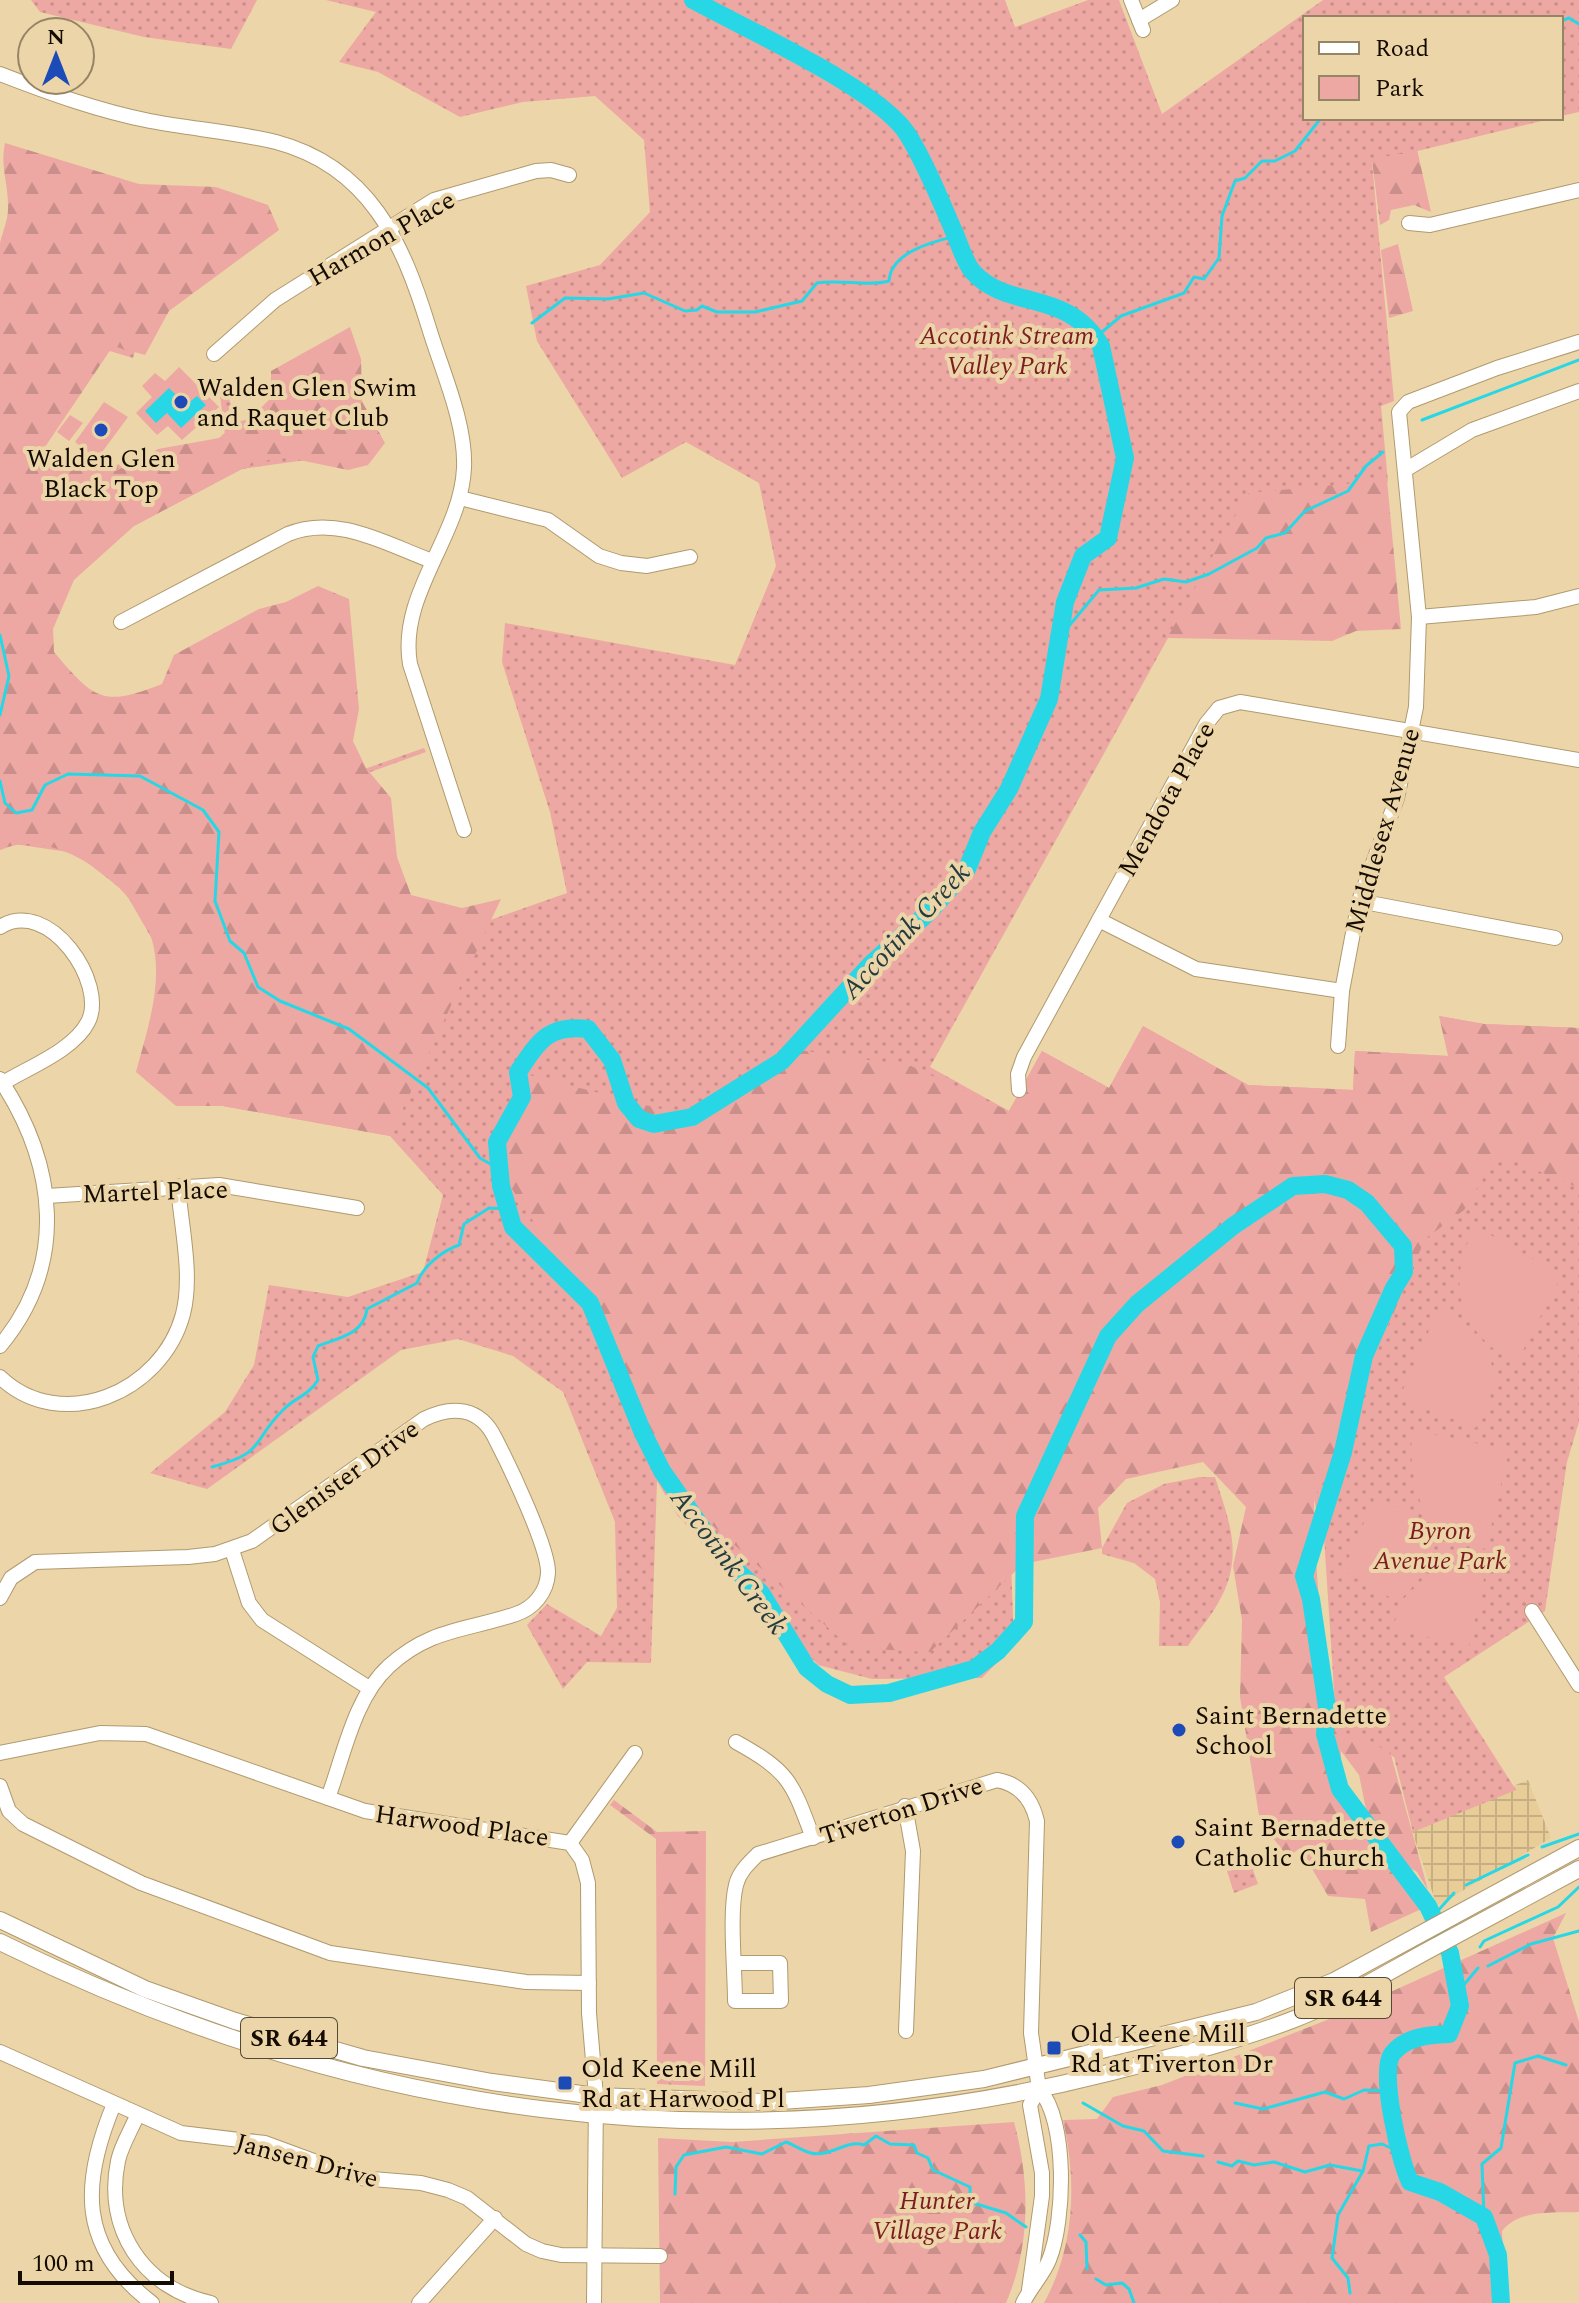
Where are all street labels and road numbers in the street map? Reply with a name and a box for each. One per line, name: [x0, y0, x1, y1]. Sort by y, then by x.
street label: Harmon Place: [300, 181, 463, 297]
street label: Mendota Place: [1108, 715, 1226, 884]
street label: Middlesex Avenue: [1335, 723, 1431, 937]
street label: Martel Place: [81, 1169, 229, 1215]
street label: Glenister Drive: [261, 1410, 428, 1546]
street label: Tiverton Drive: [814, 1766, 988, 1856]
street label: Harwood Place: [372, 1794, 551, 1858]
road number: SR 644: [1295, 1978, 1391, 2018]
road number: SR 644: [241, 2018, 337, 2058]
street label: Jansen Drive: [231, 2123, 383, 2199]

